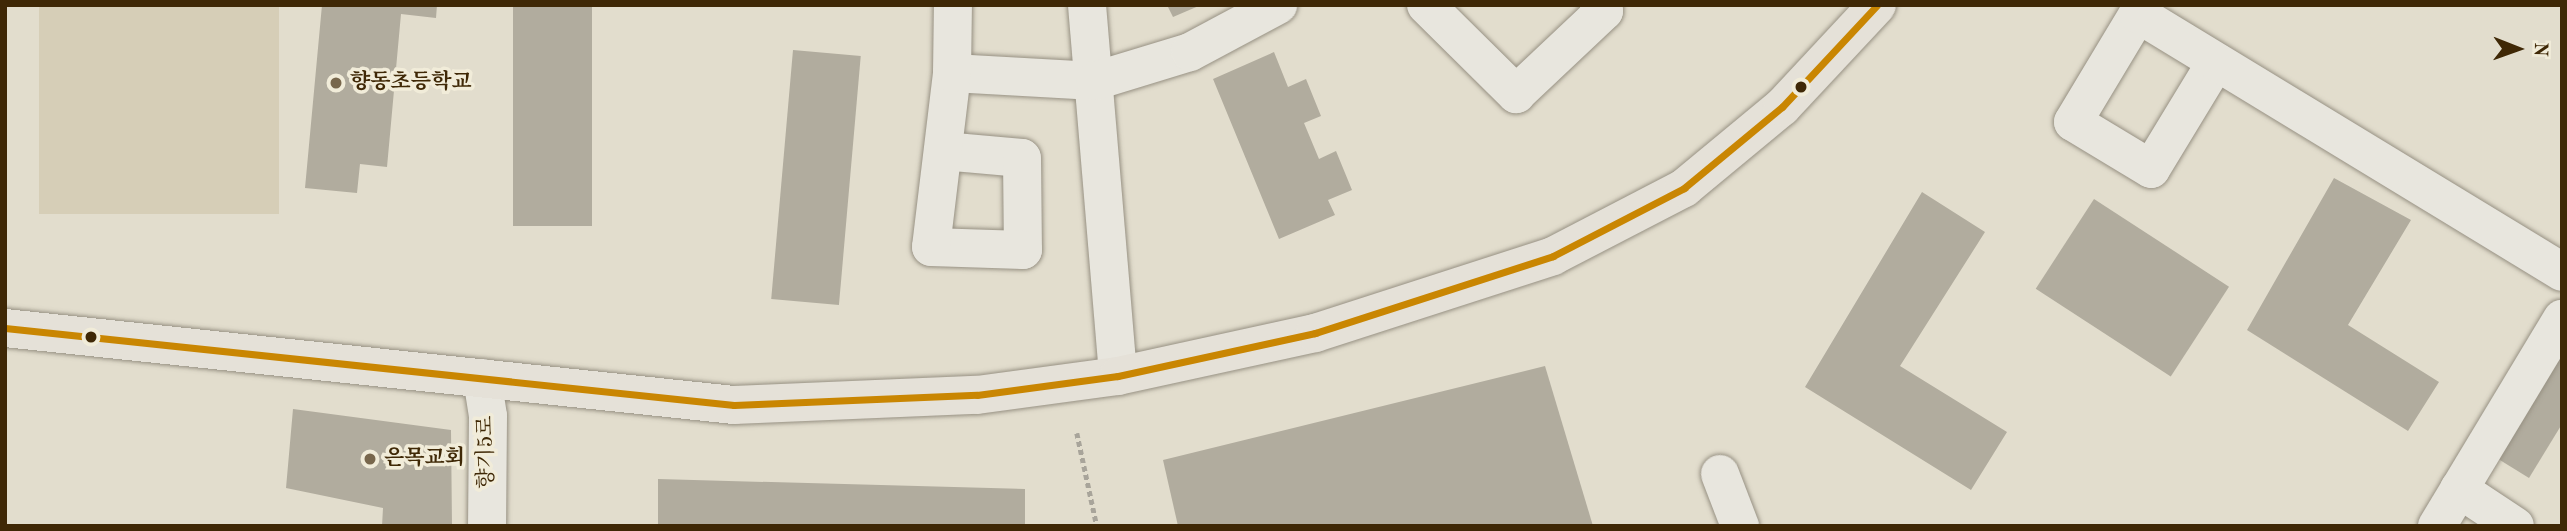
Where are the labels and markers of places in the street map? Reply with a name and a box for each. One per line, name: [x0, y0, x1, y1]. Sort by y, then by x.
place label: 향동초등학교: [350, 70, 472, 96]
marker: 향동초등학교: [328, 75, 344, 91]
unlabelled marker: [1794, 80, 1808, 94]
unlabelled marker: [84, 330, 98, 344]
place label: 은목교회: [384, 446, 465, 472]
marker: 은목교회: [362, 451, 378, 467]

